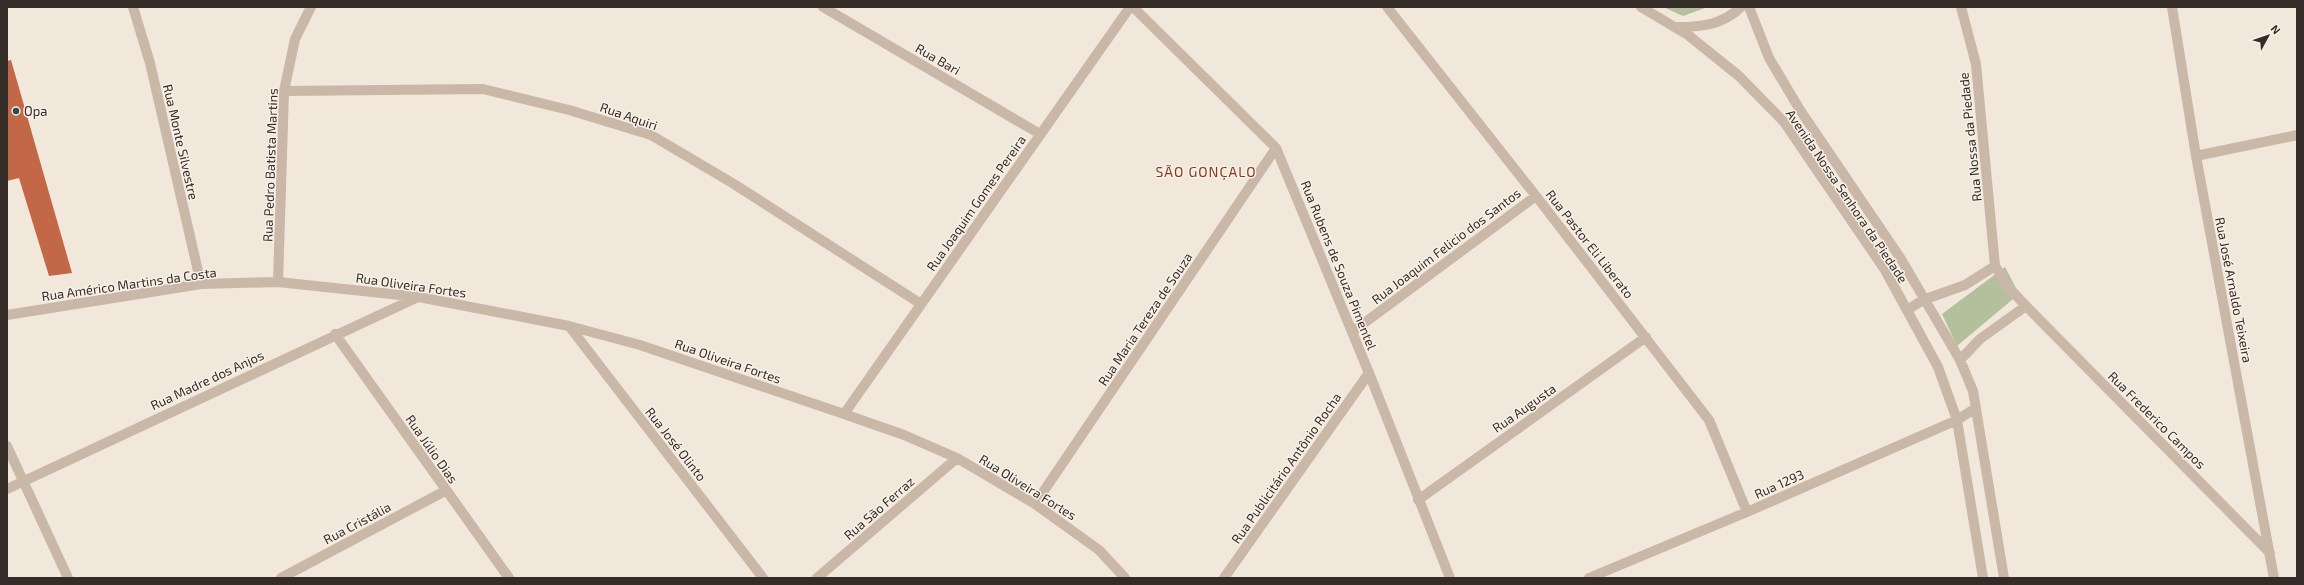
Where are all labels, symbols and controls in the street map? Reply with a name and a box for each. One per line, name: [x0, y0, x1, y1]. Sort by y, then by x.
north arrow: [2248, 16, 2288, 56]
text: N: [2269, 22, 2284, 37]
street label: Rua Bari: [913, 40, 963, 78]
street label: Rua Nossa da Piedade: [1955, 72, 1985, 202]
street label: Rua Monte Silvestre: [160, 83, 202, 201]
street label: Rua Pedro Batista Martins: [259, 88, 281, 242]
street label: Rua Aquiri: [598, 99, 660, 133]
place label: Opa: [24, 103, 47, 119]
marker: Opa: [11, 106, 21, 116]
street label: Avenida Nossa Senhora da Piedade: [1783, 106, 1911, 286]
street label: Rua Joaquim Gomes Pereira: [923, 132, 1029, 274]
district label: SÃO GONÇALO: [1155, 163, 1257, 181]
street label: Rua Rubens de Souza Pimentel: [1298, 178, 1380, 352]
street label: Rua Joaquim Felicio dos Santos: [1368, 185, 1524, 307]
street label: Rua Pastor Eli Liberato: [1543, 187, 1637, 301]
street label: Rua José Arnaldo Teixeira: [2212, 216, 2256, 364]
street label: Rua Maria Tereza de Souza: [1094, 249, 1196, 389]
street label: Rua Américo Martins da Costa: [40, 264, 218, 304]
street label: Rua Oliveira Fortes: [355, 269, 467, 301]
street label: Rua Oliveira Fortes: [673, 335, 783, 387]
street label: Rua Madre dos Anjos: [148, 347, 266, 413]
street label: Rua Frederico Campos: [2105, 368, 2209, 472]
street label: Rua Augusta: [1489, 380, 1559, 436]
street label: Rua Publicitário Antônio Rocha: [1228, 389, 1344, 547]
street label: Rua José Olinto: [642, 404, 710, 484]
street label: Rua Júlio Dias: [402, 412, 462, 486]
street label: Rua Oliveira Fortes: [977, 451, 1079, 523]
street label: Rua 1293: [1752, 466, 1806, 502]
street label: Rua São Ferraz: [840, 473, 918, 543]
street label: Rua Cristália: [320, 499, 394, 547]

